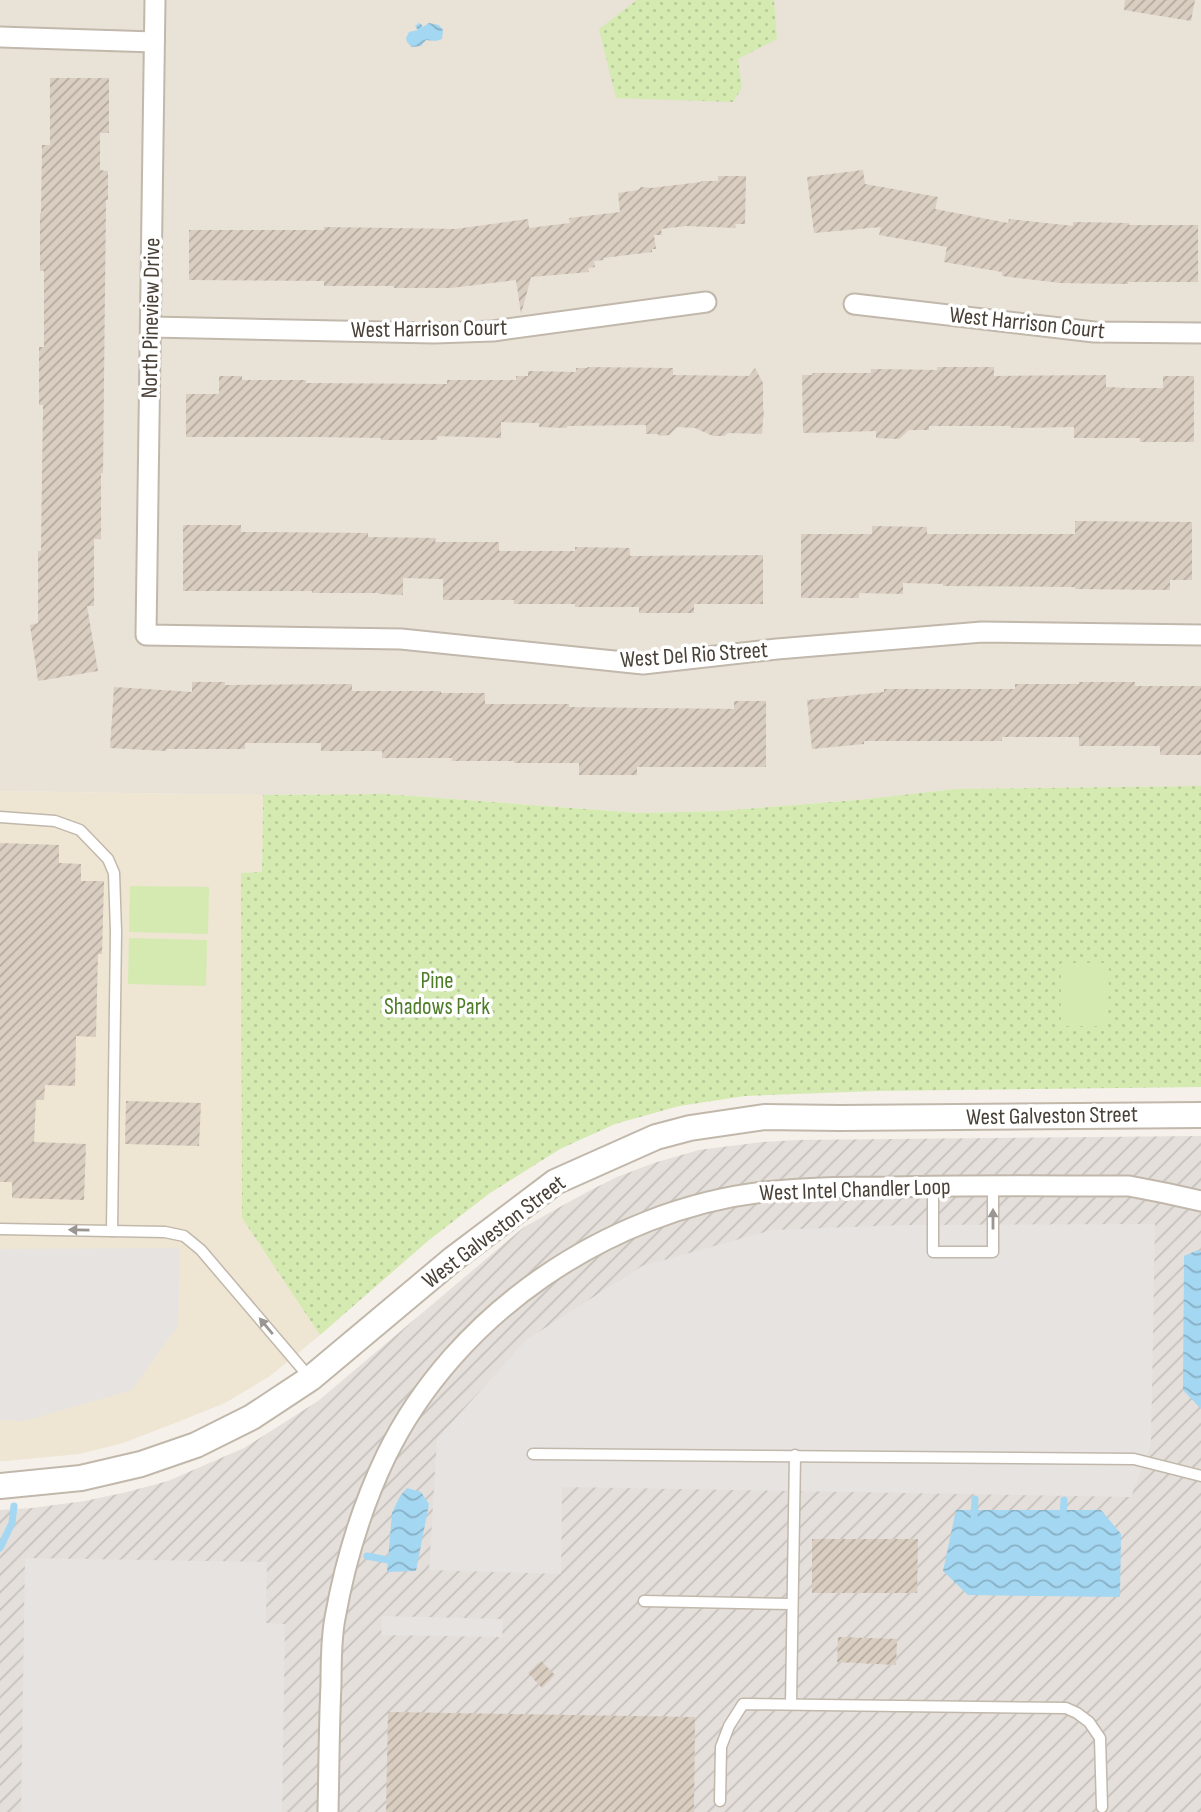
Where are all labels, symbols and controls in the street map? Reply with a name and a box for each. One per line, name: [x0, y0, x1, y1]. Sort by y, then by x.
street label: North Pineview Drive: [136, 237, 166, 399]
street label: West Harrison Court: [948, 301, 1106, 345]
street label: West Harrison Court: [351, 314, 507, 344]
street label: West Del Rio Street: [619, 636, 769, 674]
park label: Pine Shadows Park: [384, 967, 490, 1021]
street label: West Galveston Street: [966, 1101, 1138, 1131]
street label: West Galveston Street: [417, 1169, 571, 1295]
street label: West Intel Chandler Loop: [759, 1173, 951, 1207]
one-way arrow: [987, 1208, 999, 1230]
one-way arrow: [68, 1225, 90, 1236]
one-way arrow: [259, 1318, 274, 1335]

